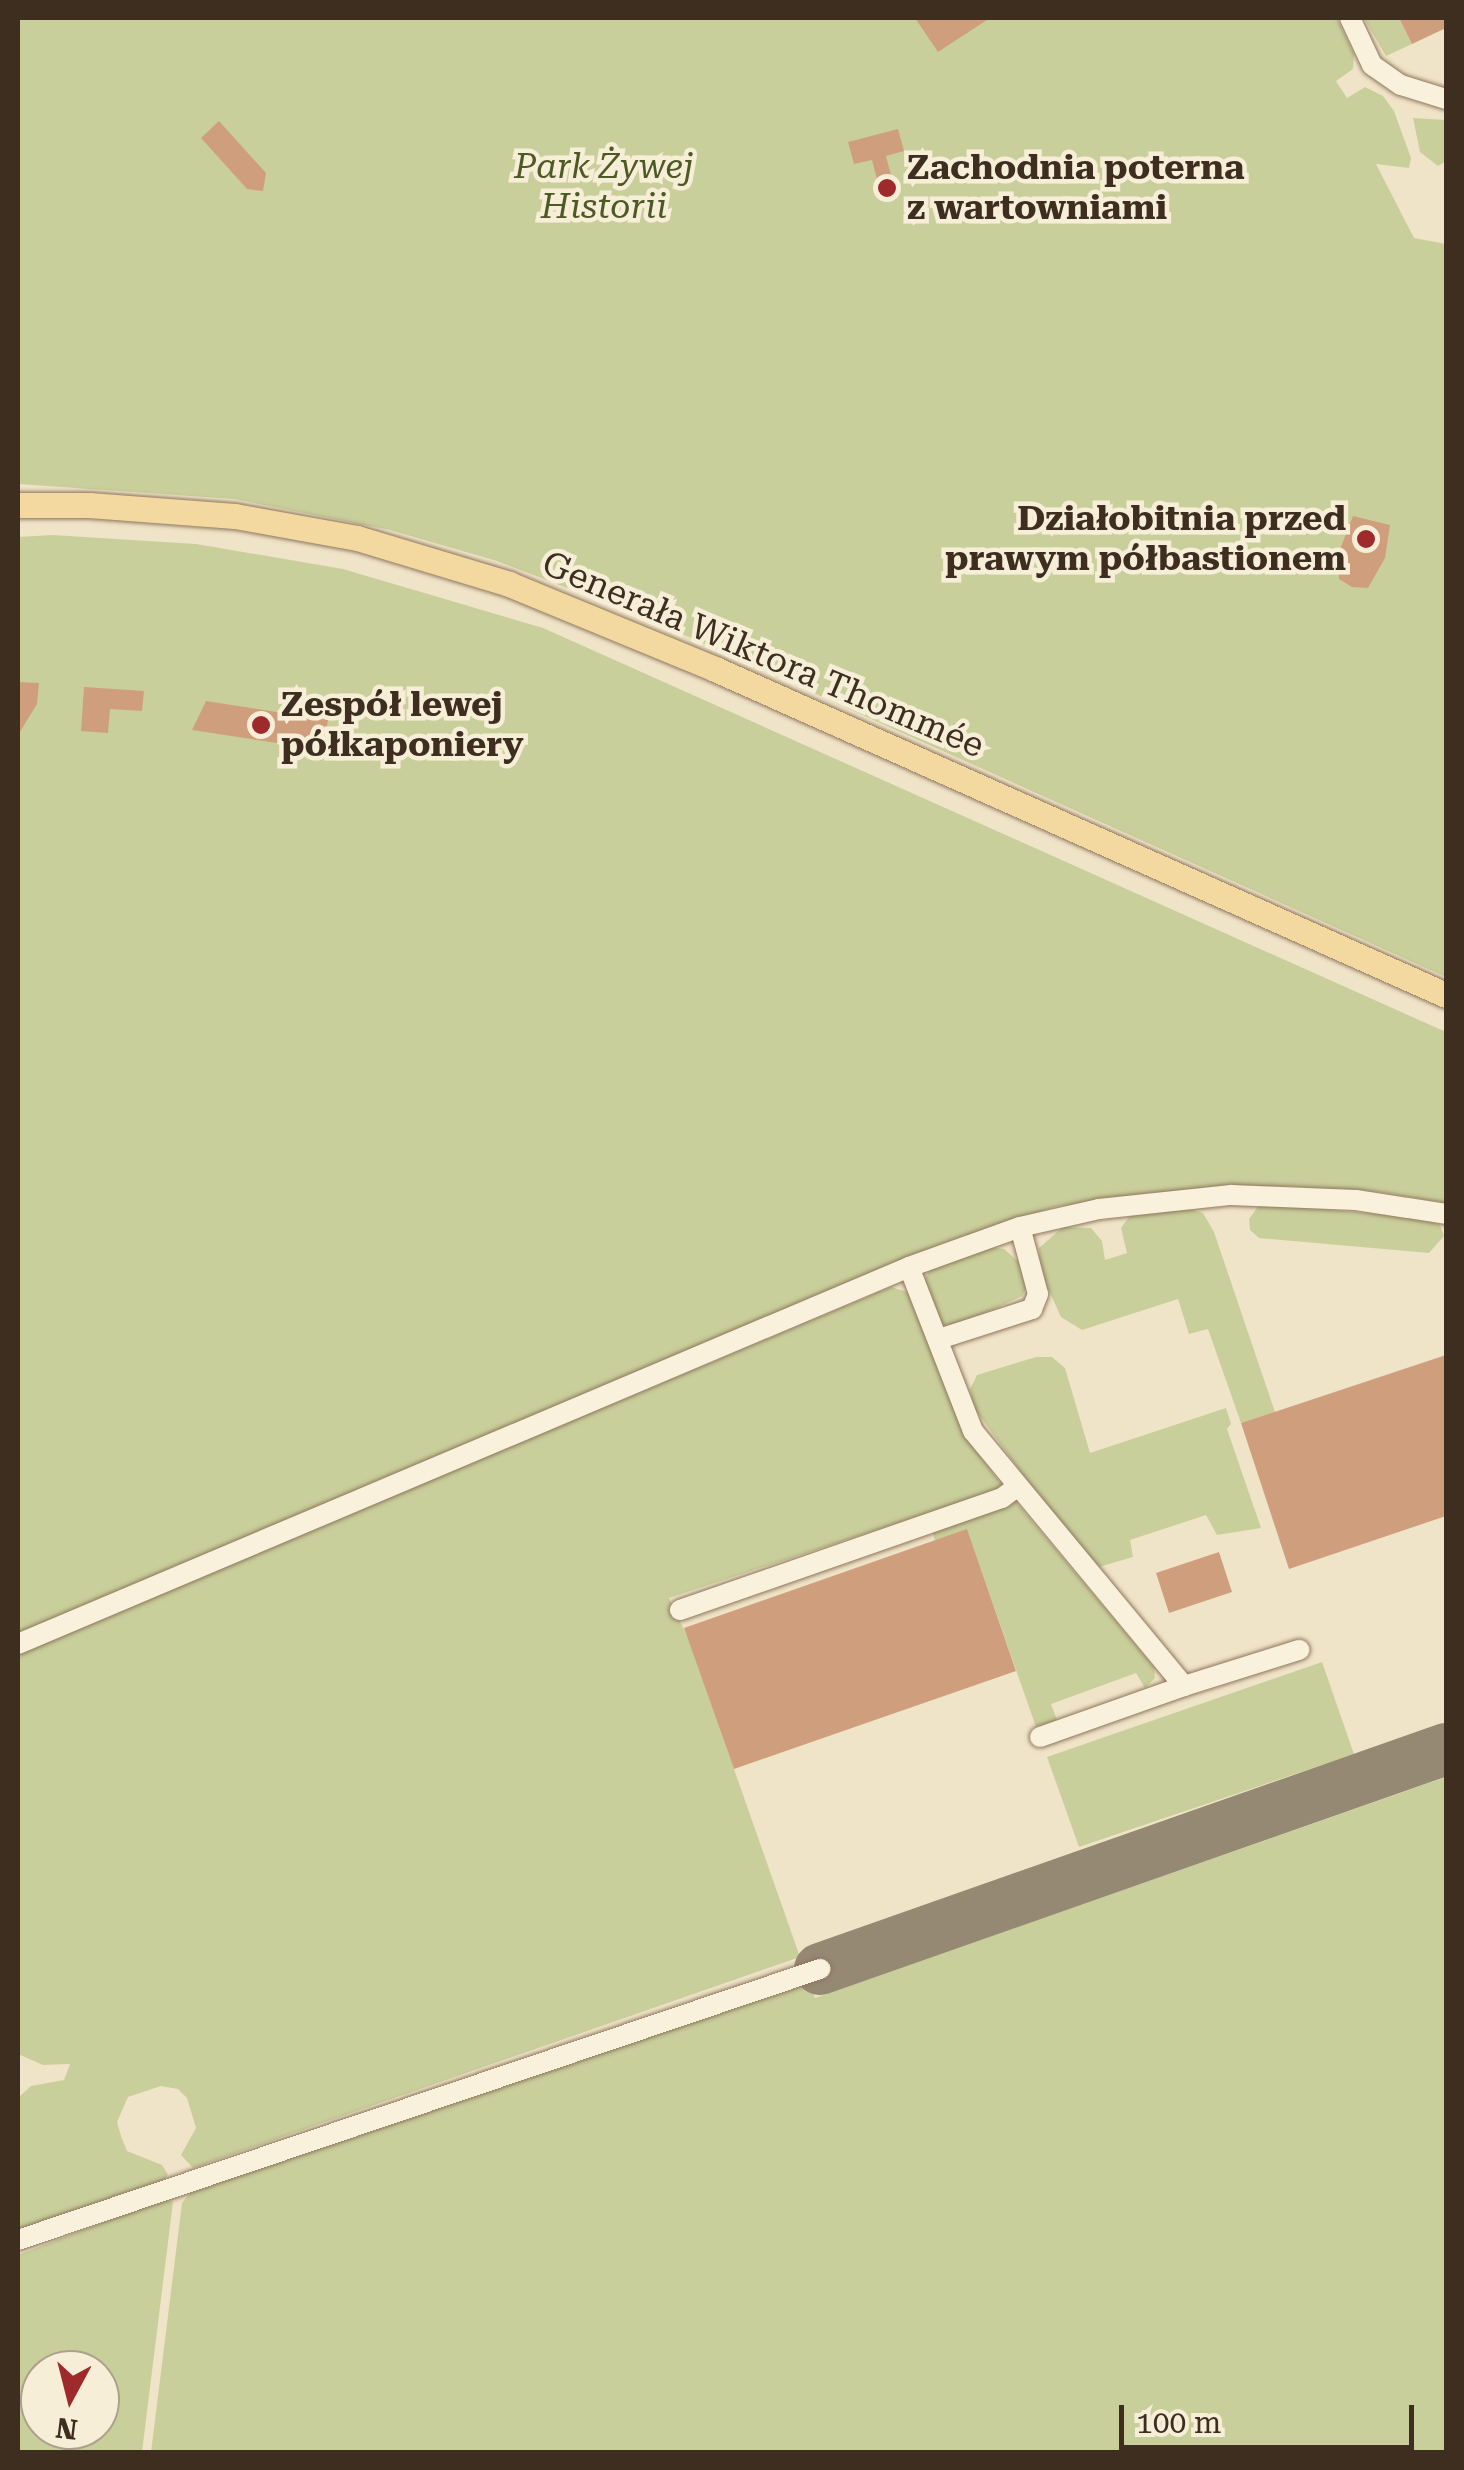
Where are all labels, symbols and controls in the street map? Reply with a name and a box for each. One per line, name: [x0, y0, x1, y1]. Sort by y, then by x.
park label: Park Żywej Historii: [514, 146, 694, 228]
place label: Zachodnia poterna z wartowniami: [907, 147, 1245, 229]
marker: Zachodnia poterna z wartowniami: [876, 177, 898, 199]
place label: Działobitnia przed prawym półbastionem: [945, 498, 1346, 580]
marker: Działobitnia przed prawym półbastionem: [1355, 528, 1377, 550]
street label: Generała Wiktora Thommée: [536, 543, 990, 767]
place label: Zespół lewej półkaponiery: [281, 684, 524, 766]
marker: Zespół lewej półkaponiery: [250, 714, 272, 736]
north arrow: [20, 2350, 120, 2450]
scale bar: [1124, 2385, 1419, 2447]
text: 100 m: [1136, 2405, 1221, 2440]
text: N: [54, 2411, 79, 2446]

